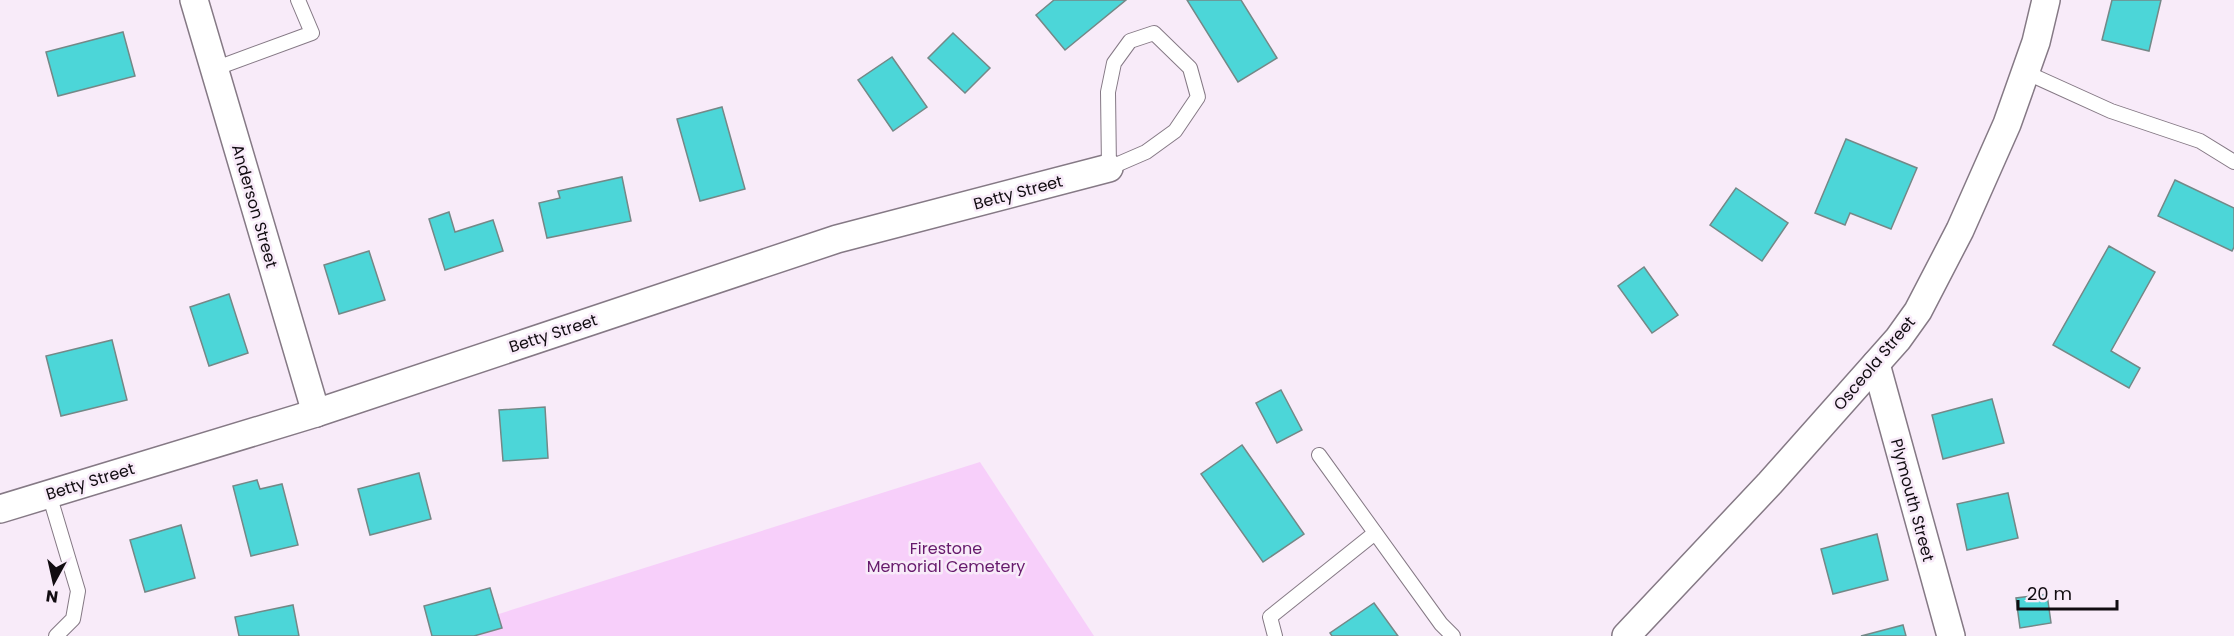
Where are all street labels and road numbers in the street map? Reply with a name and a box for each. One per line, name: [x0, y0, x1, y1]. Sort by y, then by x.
street label: Anderson Street: [226, 142, 283, 271]
street label: Betty Street: [971, 169, 1065, 215]
street label: Betty Street: [506, 308, 600, 359]
street label: Osceola Street: [1828, 311, 1921, 415]
street label: Plymouth Street: [1885, 436, 1940, 564]
street label: Betty Street: [43, 457, 137, 506]

